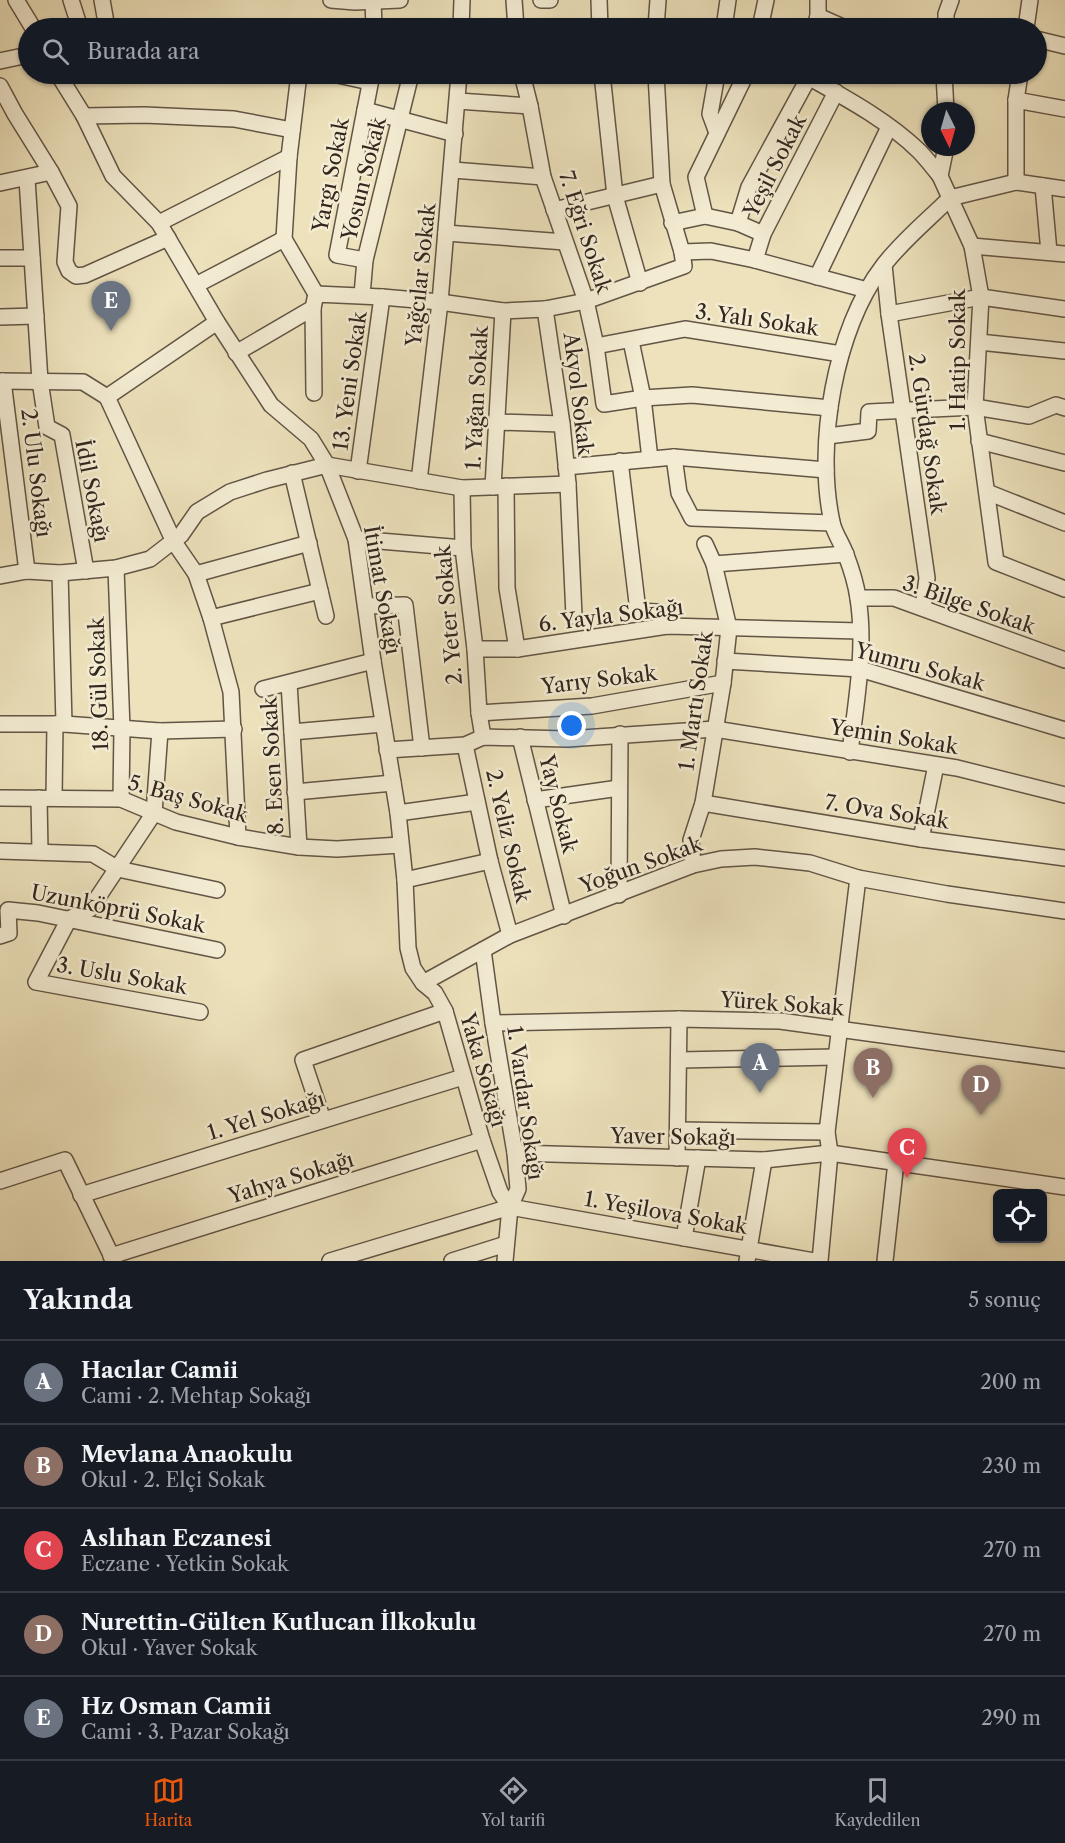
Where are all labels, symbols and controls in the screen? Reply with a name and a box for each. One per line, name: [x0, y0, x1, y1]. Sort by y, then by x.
search box: [18, 18, 1047, 84]
icon: search: [39, 35, 72, 68]
text: Burada ara: [87, 38, 200, 65]
north arrow: [921, 102, 975, 156]
street label: Yeşil Sokak: [738, 109, 812, 222]
street label: Yosun Sokak: [336, 114, 391, 244]
street label: Yargı Sokak: [307, 115, 354, 235]
street label: 7. Eğri Sokak: [554, 168, 617, 297]
street label: Yağcılar Sokak: [400, 201, 441, 349]
pin: E: [92, 282, 130, 331]
street label: 1. Hatip Sokak: [945, 288, 970, 431]
street label: 3. Yalı Sokak: [694, 298, 821, 341]
street label: 13. Yeni Sokak: [327, 309, 372, 452]
street label: 1. Yağan Sokak: [460, 325, 493, 471]
street label: Akyol Sokak: [558, 330, 599, 458]
street label: 2. Gürdağ Sokak: [904, 352, 951, 517]
street label: 2. Ulu Sokağı: [16, 407, 57, 539]
street label: İdil Sokağı: [70, 437, 115, 544]
street label: İtimat Sokağı: [359, 523, 406, 656]
street label: 2. Yeter Sokak: [430, 543, 467, 686]
street label: 3. Bilge Sokak: [900, 570, 1040, 639]
street label: 6. Yayla Sokağı: [537, 594, 685, 637]
street label: 18. Gül Sokak: [84, 616, 113, 751]
street label: 1. Martı Sokak: [673, 629, 718, 772]
street label: Yumru Sokak: [851, 637, 989, 696]
street label: Yarıy Sokak: [539, 660, 659, 699]
street label: 8. Esen Sokak: [256, 696, 289, 836]
your location: [557, 711, 586, 740]
street label: Yemin Sokak: [827, 714, 961, 759]
street label: Yay Sokak: [534, 751, 583, 856]
street label: 2. Yeliz Sokak: [481, 767, 536, 906]
street label: 5. Baş Sokak: [125, 770, 252, 828]
street label: 7. Ova Sokak: [823, 789, 952, 834]
street label: Yoğun Sokak: [575, 831, 706, 899]
street label: Uzunköprü Sokak: [29, 879, 208, 938]
street label: 3. Uslu Sokak: [55, 952, 190, 999]
street label: Yürek Sokak: [718, 987, 846, 1020]
street label: Yaka Sokağı: [455, 1009, 512, 1130]
street label: 1. Vardar Sokağı: [502, 1024, 549, 1182]
pin: A: [740, 1044, 780, 1093]
pin: B: [854, 1048, 892, 1098]
pin: D: [962, 1066, 1000, 1115]
street label: 1. Yel Sokağı: [204, 1086, 327, 1145]
street label: Yaver Sokağı: [609, 1123, 736, 1150]
pin: C: [888, 1128, 926, 1178]
street label: Yahya Sokağı: [224, 1147, 356, 1209]
street label: 1. Yeşilova Sokak: [583, 1186, 750, 1239]
map controls: [993, 1189, 1047, 1243]
button: locate: [993, 1189, 1047, 1243]
text: Yakında: [24, 1284, 133, 1316]
text: 5 sonuç: [968, 1288, 1041, 1312]
text: Hacılar Camii: [81, 1357, 238, 1384]
text: A: [36, 1370, 51, 1394]
text: 200 m: [980, 1370, 1041, 1394]
text: Cami · 2. Mehtap Sokağı: [81, 1384, 311, 1408]
text: Mevlana Anaokulu: [81, 1441, 293, 1468]
text: B: [36, 1454, 51, 1478]
text: 230 m: [982, 1454, 1041, 1478]
text: Okul · 2. Elçi Sokak: [81, 1468, 265, 1492]
text: Aslıhan Eczanesi: [81, 1525, 272, 1552]
text: C: [35, 1538, 52, 1562]
text: 270 m: [983, 1538, 1041, 1562]
text: Eczane · Yetkin Sokak: [81, 1552, 289, 1576]
text: Nurettin-Gülten Kutlucan İlkokulu: [81, 1609, 477, 1636]
text: D: [35, 1622, 52, 1646]
text: 270 m: [983, 1622, 1041, 1646]
text: Okul · Yaver Sokak: [81, 1636, 257, 1660]
text: Hz Osman Camii: [81, 1693, 271, 1720]
text: E: [36, 1706, 51, 1730]
text: 290 m: [981, 1706, 1041, 1730]
text: Cami · 3. Pazar Sokağı: [81, 1720, 290, 1744]
tab: Harita: [145, 1774, 192, 1830]
tab: Yol tarifi: [481, 1774, 545, 1830]
tab: Kaydedilen: [834, 1774, 920, 1830]

